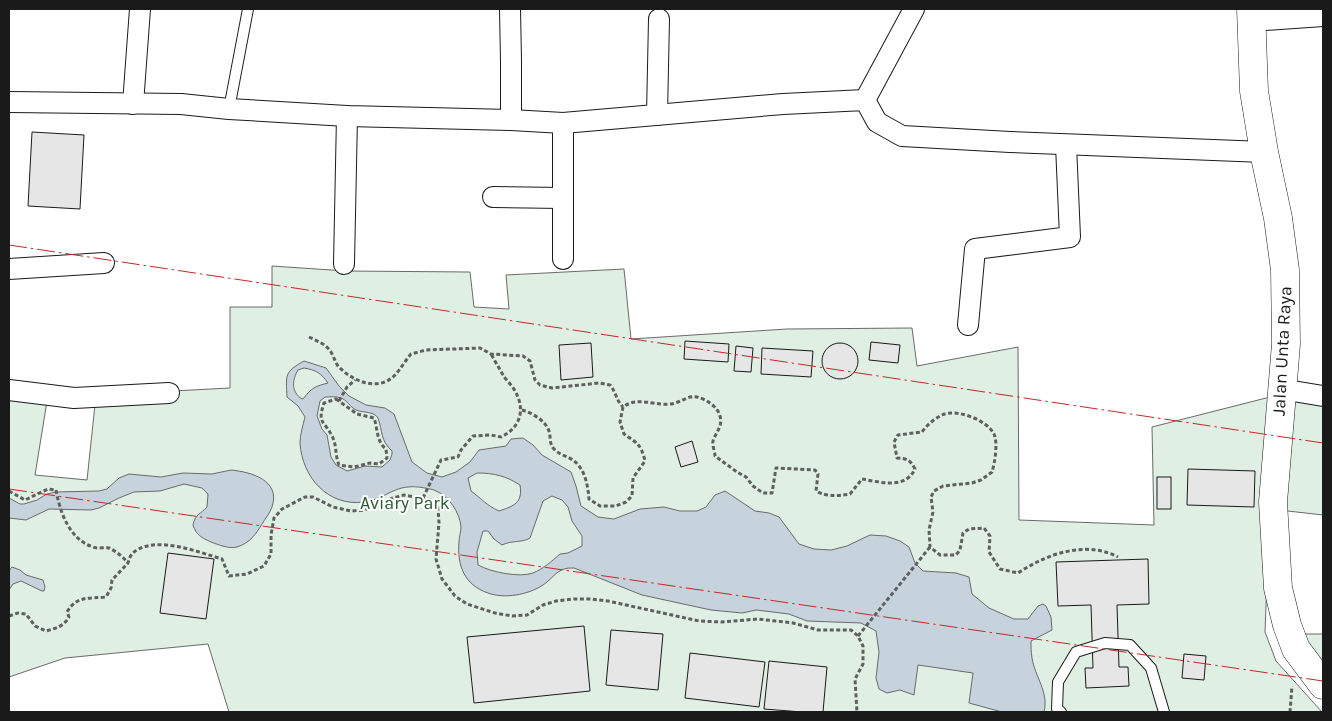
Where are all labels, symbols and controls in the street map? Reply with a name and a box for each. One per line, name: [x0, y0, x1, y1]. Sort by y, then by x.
street label: Jalan Unta Raya: [1268, 285, 1296, 417]
park label: Aviary Park: [360, 492, 450, 514]

